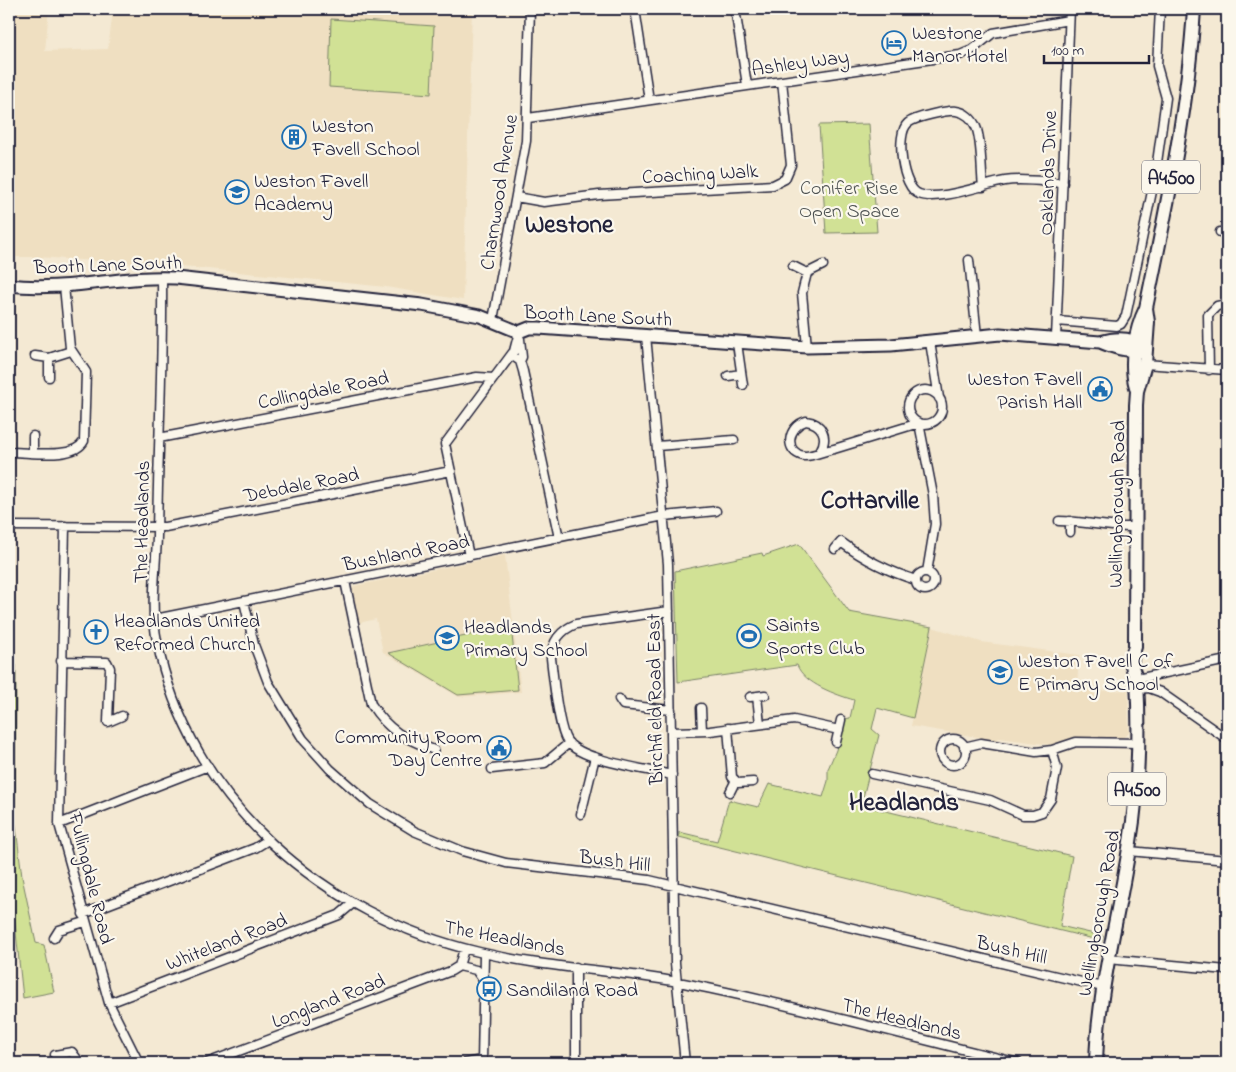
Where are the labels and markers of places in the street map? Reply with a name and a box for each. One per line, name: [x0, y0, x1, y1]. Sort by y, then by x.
place label: Westone Manor Hotel: [912, 20, 1007, 72]
hotel icon: Westone Manor Hotel: [881, 30, 907, 56]
place label: Weston Favell School: [311, 113, 420, 165]
building icon: Weston Favell School: [281, 124, 307, 150]
place label: Weston Favell Academy: [254, 168, 368, 220]
school or university icon: Weston Favell Academy: [224, 179, 250, 205]
place label: Weston Favell Parish Hall: [968, 366, 1082, 418]
public building icon: Weston Favell Parish Hall: [1087, 376, 1113, 402]
place label: Headlands United Reformed Church: [114, 608, 260, 660]
place label: Saints Sports Club: [766, 612, 865, 664]
place label: Headlands Primary School: [464, 614, 588, 666]
church icon: Headlands United Reformed Church: [83, 619, 109, 645]
sports icon: Saints Sports Club: [736, 623, 762, 649]
school or university icon: Headlands Primary School: [434, 625, 460, 651]
place label: Weston Favell C of E Primary School: [1018, 648, 1174, 700]
school or university icon: Weston Favell C of E Primary School: [987, 659, 1013, 685]
place label: Community Room Day Centre: [335, 724, 482, 776]
public building icon: Community Room Day Centre: [486, 735, 512, 761]
bus stop icon: Sandiland Road: [476, 976, 502, 1002]
place label: Sandiland Road: [506, 977, 638, 1006]

